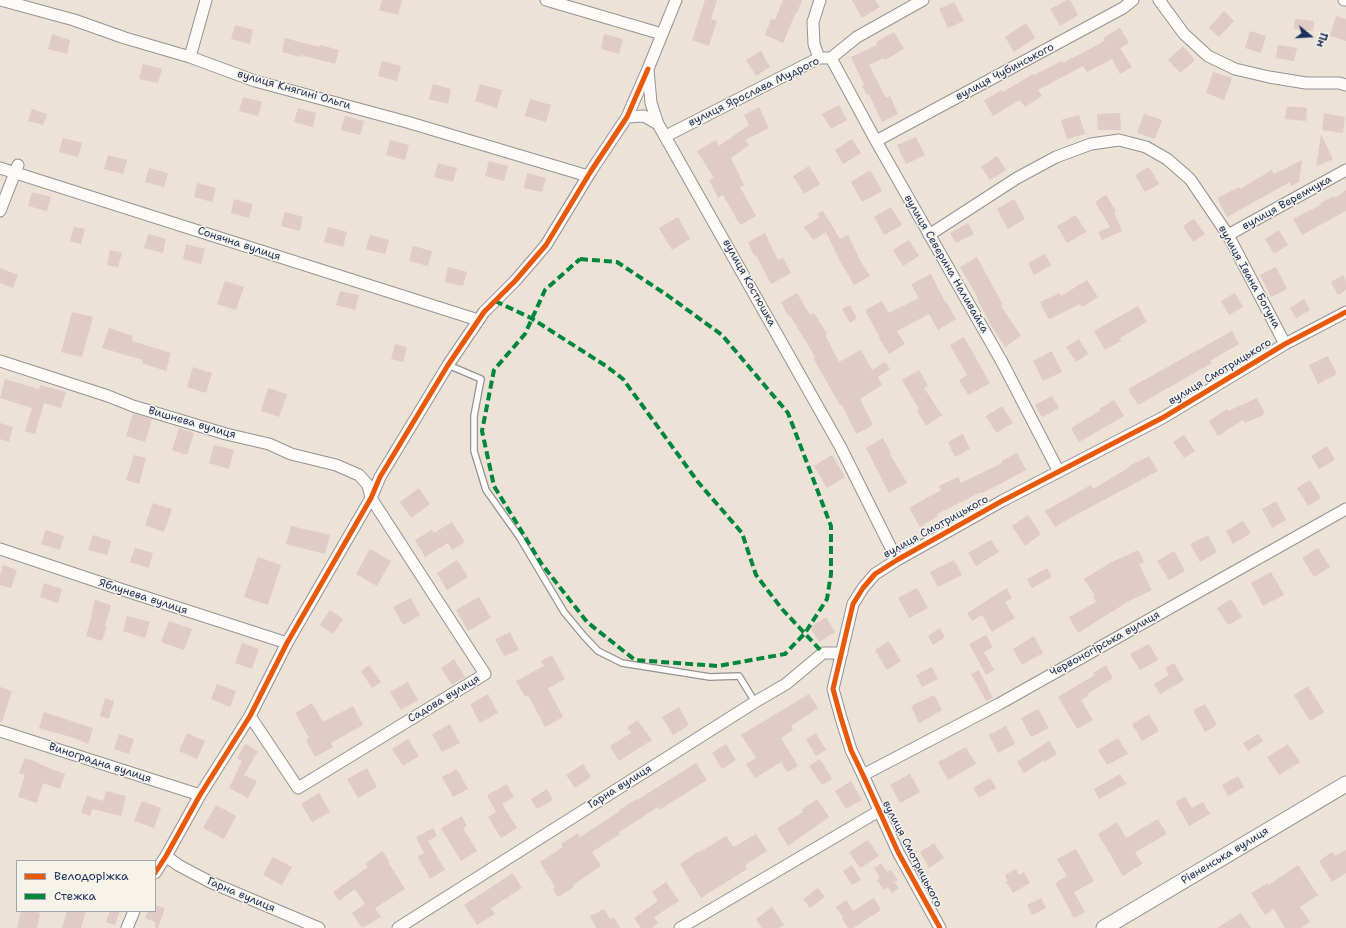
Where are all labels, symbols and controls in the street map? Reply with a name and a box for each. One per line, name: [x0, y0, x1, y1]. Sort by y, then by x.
north arrow: [1290, 16, 1330, 56]
text: Пн: [1313, 31, 1331, 49]
street label: вулиця Чубинського: [954, 40, 1056, 104]
street label: вулиця Ярослава Мудрого: [686, 54, 822, 130]
street label: вулиця Княгині Ольги: [236, 67, 352, 113]
street label: вулиця Веремчука: [1240, 173, 1334, 233]
street label: вулиця Северина Наливайка: [901, 193, 991, 335]
street label: вулиця Івана Богуна: [1215, 223, 1283, 331]
street label: Сонячна вулиця: [196, 224, 282, 264]
street label: вулиця Костюшка: [720, 237, 778, 329]
street label: вулиця Смотрицького: [1166, 336, 1274, 408]
street label: Вишнева вулиця: [147, 404, 237, 442]
street label: вулиця Смотрицького: [881, 493, 991, 561]
street label: Яблунева вулиця: [97, 576, 189, 618]
street label: Червоногірська вулиця: [1048, 608, 1162, 680]
street label: Садова вулиця: [406, 672, 482, 726]
street label: Виноградна вулиця: [47, 740, 153, 786]
street label: Гарна вулиця: [586, 762, 654, 812]
street label: вулиця Смотрицького: [879, 798, 945, 910]
street label: Рівненська вулиця: [1179, 825, 1271, 887]
legend: [16, 860, 156, 912]
text: Велодоріжка: [54, 868, 128, 884]
street label: Гарна вулиця: [205, 875, 277, 915]
text: Стежка: [54, 888, 96, 904]

